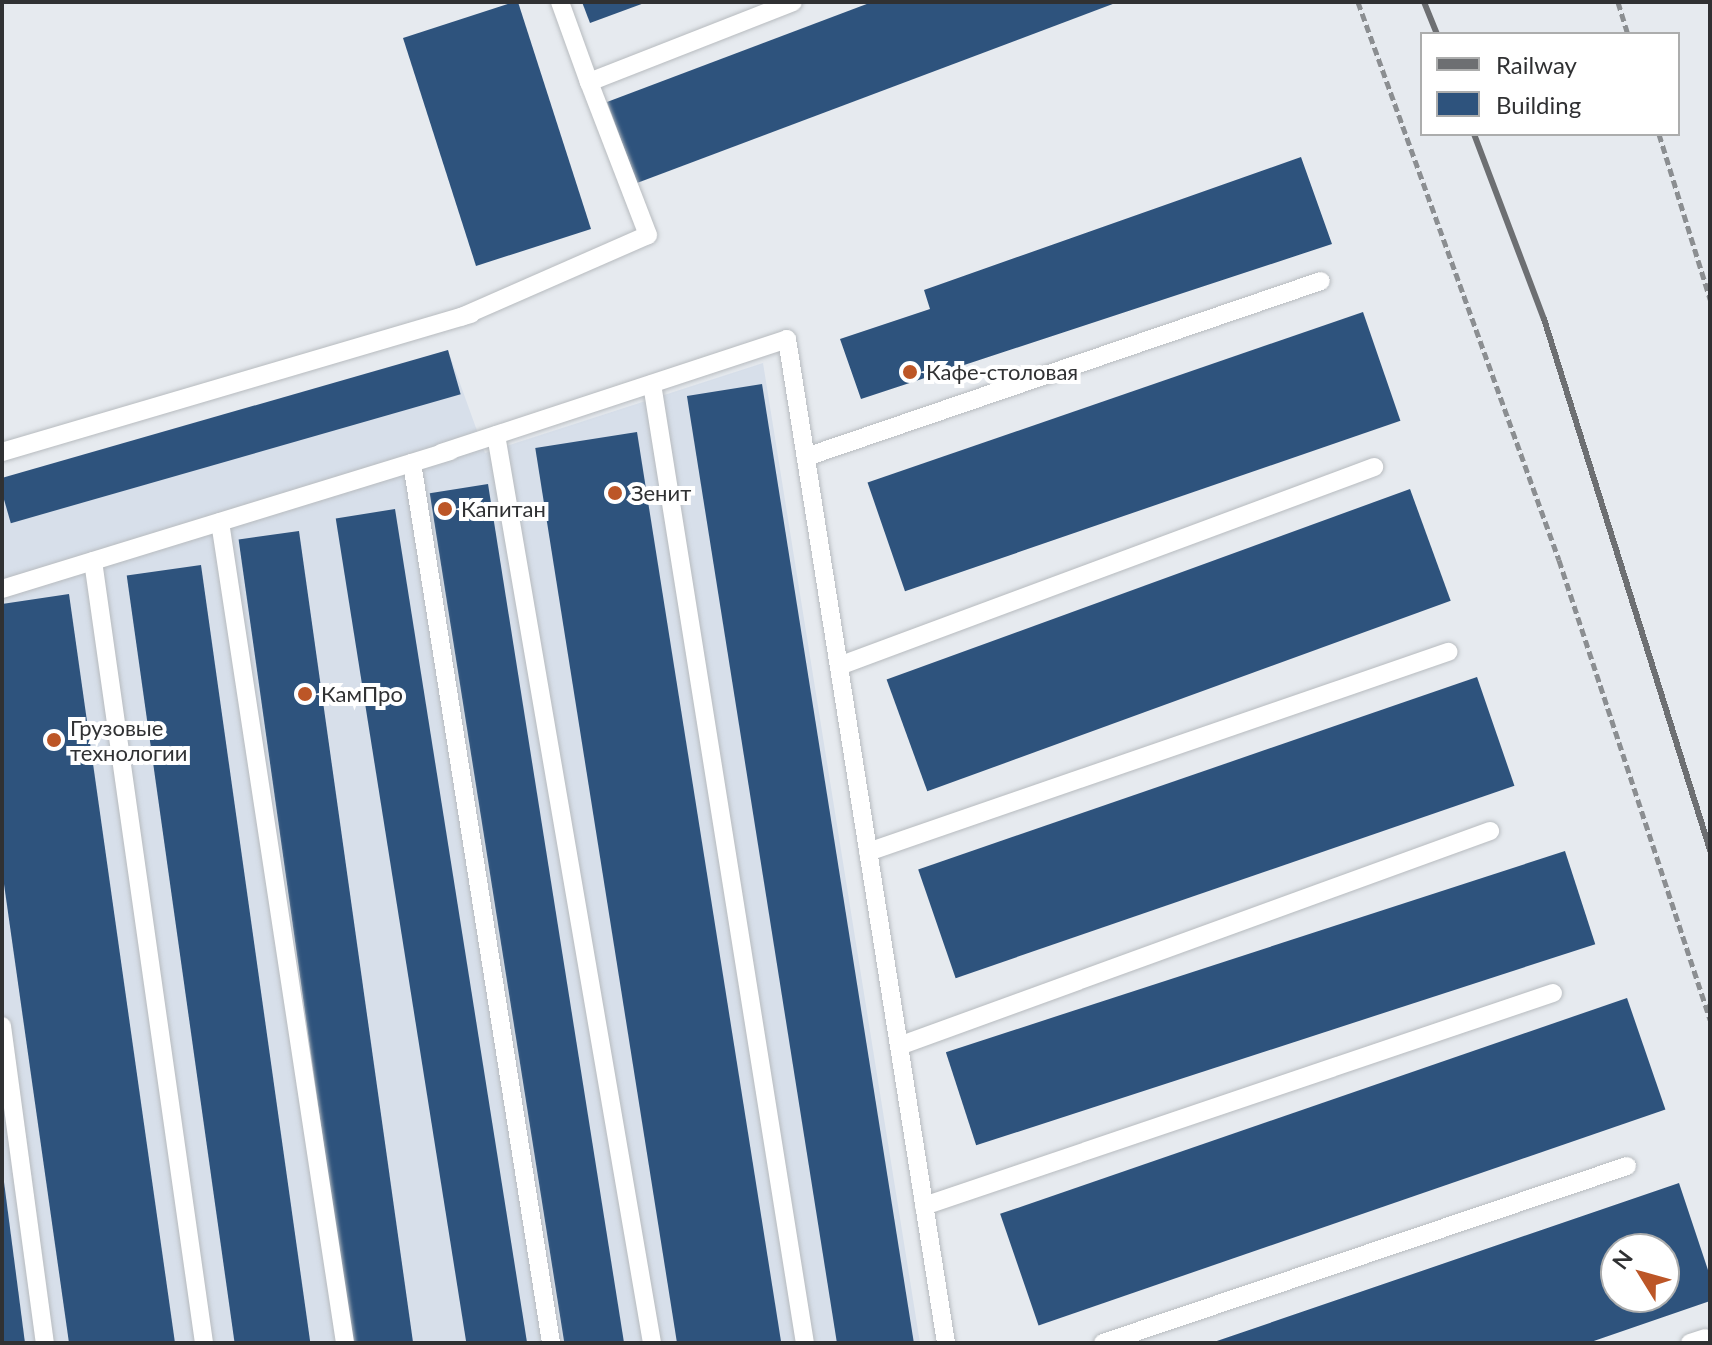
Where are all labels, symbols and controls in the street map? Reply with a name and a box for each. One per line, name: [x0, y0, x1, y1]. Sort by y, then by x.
legend: [1420, 32, 1680, 136]
text: Railway: [1496, 50, 1577, 79]
text: Building: [1496, 90, 1581, 119]
place label: Кафе-столовая: [926, 359, 1078, 385]
marker: Кафе-столовая: [901, 363, 919, 381]
place label: Зенит: [631, 480, 691, 506]
marker: Зенит: [606, 484, 624, 502]
place label: Капитан: [461, 496, 546, 522]
marker: Капитан: [436, 500, 454, 518]
place label: КамПро: [321, 681, 403, 707]
marker: КамПро: [296, 685, 314, 703]
place label: Грузовые технологии: [70, 714, 187, 766]
marker: Грузовые технологии: [45, 731, 63, 749]
north arrow: [1600, 1233, 1680, 1313]
text: N: [1606, 1245, 1638, 1274]

